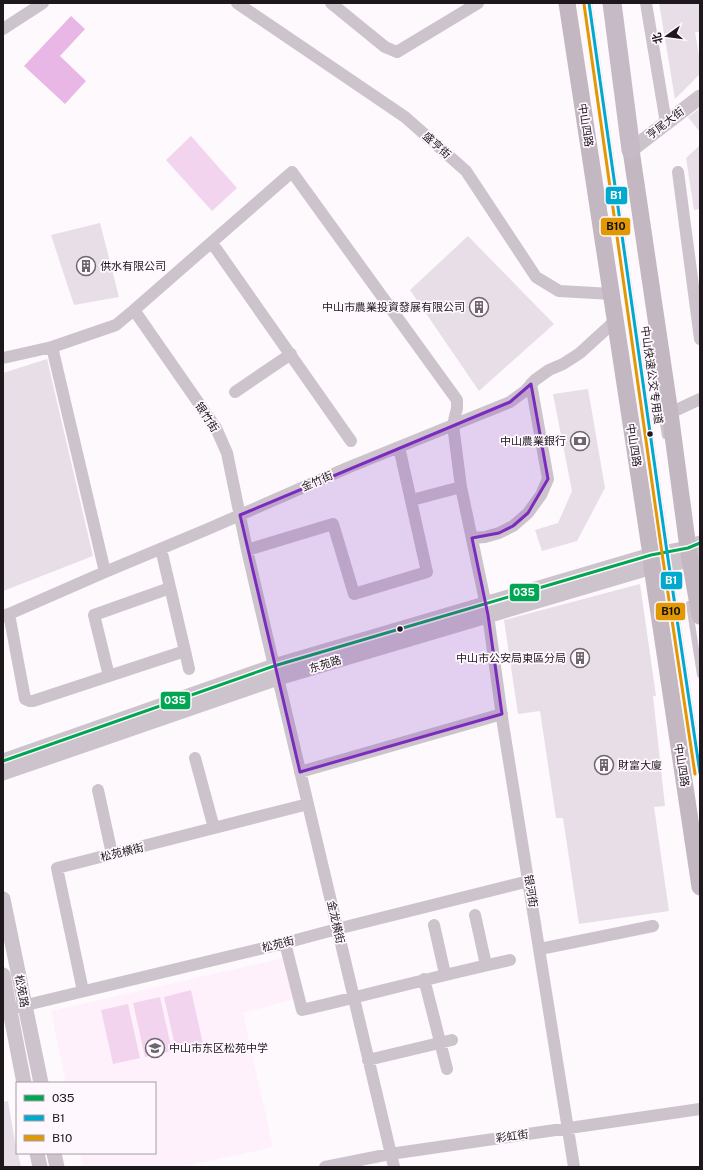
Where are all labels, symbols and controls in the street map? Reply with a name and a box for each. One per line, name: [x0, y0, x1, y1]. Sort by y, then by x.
north arrow: [647, 16, 687, 56]
text: 北: [650, 32, 664, 45]
street label: 中山四路: [577, 102, 595, 148]
street label: 亨尾大街: [644, 105, 686, 141]
street label: 盛亨街: [421, 130, 453, 160]
line badge: B1: [605, 186, 628, 205]
text: B1: [610, 189, 622, 201]
line badge: B10: [600, 217, 631, 236]
text: B10: [606, 220, 626, 232]
building icon: 供水有限公司: [75, 255, 97, 277]
place label: 供水有限公司: [100, 260, 166, 272]
building icon: 中山市農業投資發展有限公司: [468, 296, 490, 318]
place label: 中山市農業投資發展有限公司: [322, 301, 465, 313]
street label: 中山快速公交专用道: [639, 325, 665, 425]
street label: 银竹街: [193, 400, 221, 434]
street label: 中山四路: [625, 422, 643, 468]
unlabelled marker: [645, 429, 655, 439]
bank icon: 中山農業銀行: [569, 430, 591, 452]
place label: 中山農業銀行: [500, 435, 566, 447]
street label: 金竹街: [299, 469, 335, 493]
line badge: B1: [660, 571, 683, 590]
text: B1: [665, 574, 677, 586]
line badge: 035: [509, 583, 540, 602]
text: 035: [513, 586, 535, 598]
line badge: B10: [655, 602, 686, 621]
text: B10: [661, 605, 681, 617]
unlabelled marker: [395, 624, 405, 634]
building icon: 中山市公安局東區分局: [569, 647, 591, 669]
place label: 中山市公安局東區分局: [456, 652, 566, 664]
street label: 东苑路: [307, 653, 343, 675]
line badge: 035: [160, 691, 191, 710]
text: 035: [164, 694, 186, 706]
street label: 中山四路: [673, 742, 691, 788]
building icon: 財富大廈: [593, 754, 615, 776]
place label: 財富大廈: [618, 759, 662, 771]
street label: 松苑横街: [99, 841, 145, 863]
street label: 银河街: [522, 874, 540, 908]
street label: 金龙横街: [325, 899, 347, 945]
street label: 松苑街: [261, 934, 295, 954]
street label: 松苑路: [13, 974, 31, 1008]
school or university icon: 中山市东区松苑中学: [144, 1037, 166, 1059]
place label: 中山市东区松苑中学: [169, 1042, 268, 1054]
legend: [16, 1082, 156, 1154]
text: 035: [52, 1091, 75, 1105]
text: B1: [52, 1111, 65, 1125]
street label: 彩虹街: [495, 1128, 529, 1144]
text: B10: [52, 1131, 72, 1145]

